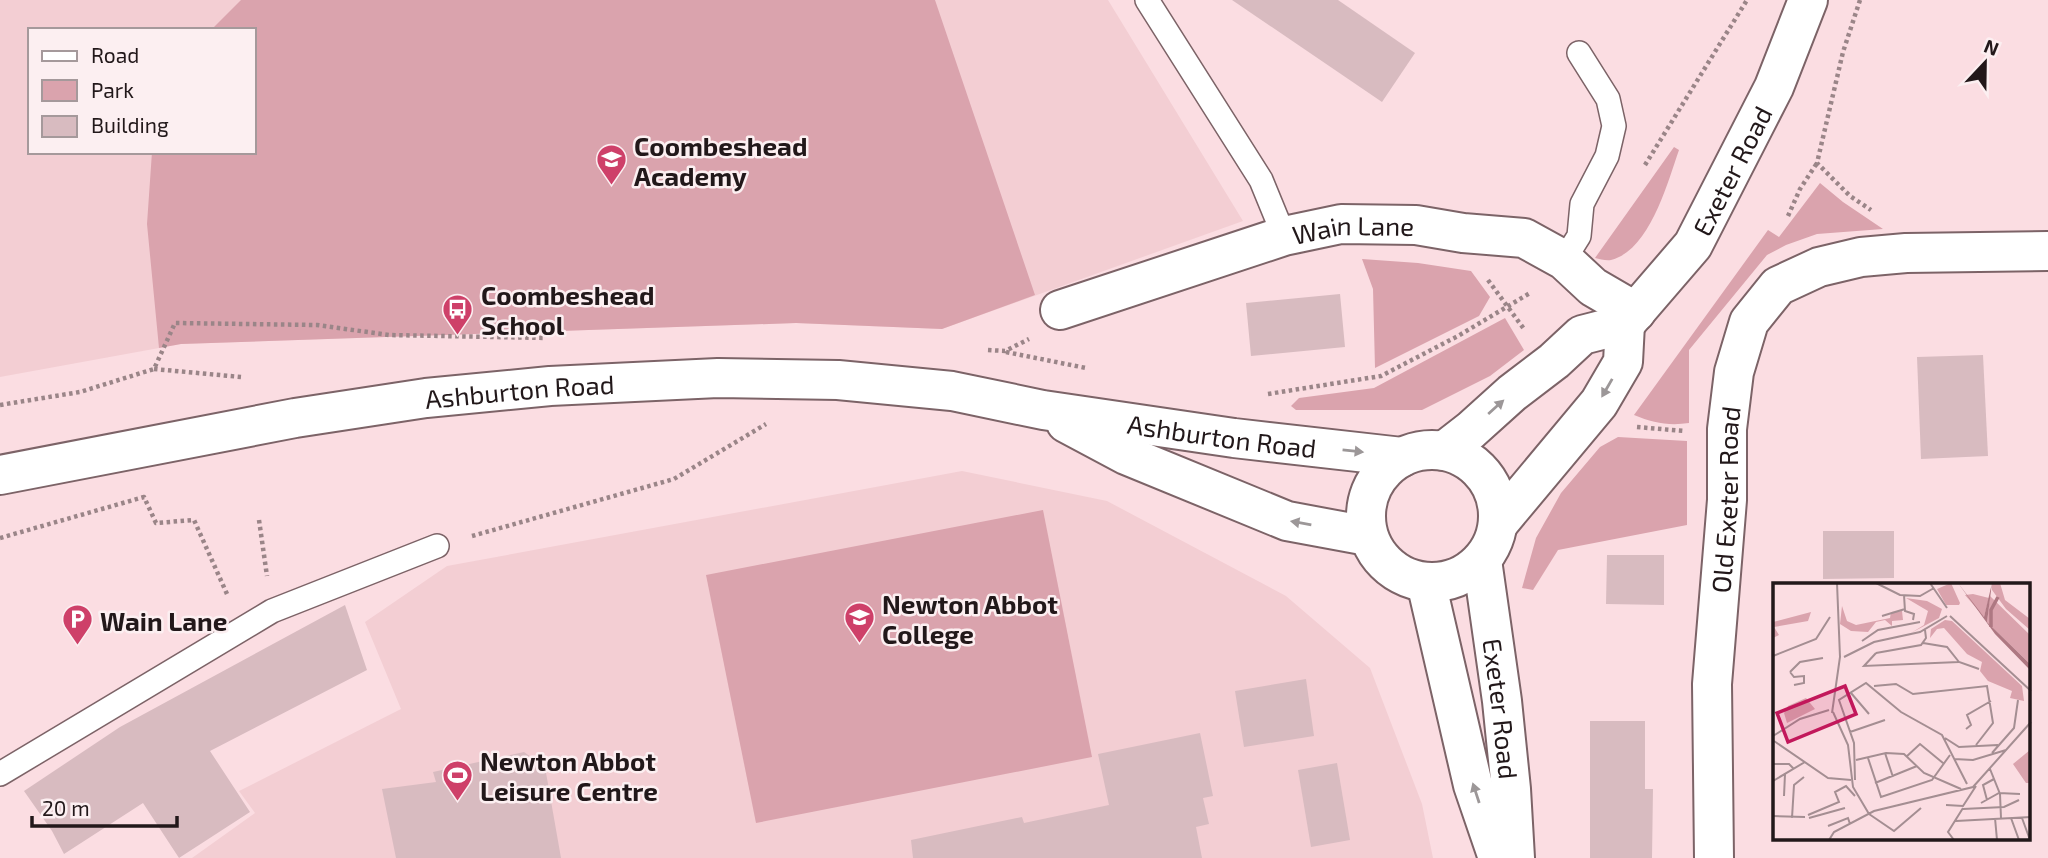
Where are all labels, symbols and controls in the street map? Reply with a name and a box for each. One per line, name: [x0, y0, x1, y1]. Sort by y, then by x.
legend: [28, 28, 256, 154]
north arrow: [1950, 28, 2020, 98]
text: N: [1981, 34, 2002, 60]
text: Road: [91, 42, 139, 67]
text: Park: [91, 77, 134, 102]
street label: Exeter Road: [1685, 100, 1777, 240]
text: Building: [91, 112, 169, 137]
place label: Coombeshead Academy: [634, 130, 807, 192]
school or university icon: Coombeshead Academy: [594, 143, 628, 187]
street label: Wain Lane: [1289, 208, 1414, 249]
place label: Coombeshead School: [481, 279, 654, 340]
bus stop icon: Coombeshead School: [441, 292, 475, 336]
street label: Ashburton Road: [423, 367, 615, 414]
one-way arrow: [1601, 379, 1613, 398]
one-way arrow: [1487, 399, 1505, 415]
street label: Old Exeter Road: [1704, 404, 1745, 594]
street label: Ashburton Road: [1126, 407, 1318, 463]
one-way arrow: [1343, 446, 1365, 457]
one-way arrow: [1290, 518, 1312, 529]
inset map: [1773, 583, 2030, 840]
place label: Newton Abbot College: [882, 588, 1058, 649]
school or university icon: Newton Abbot College: [842, 601, 876, 645]
parking icon: Wain Lane: [60, 603, 94, 647]
place label: Wain Lane: [100, 605, 227, 636]
street label: Exeter Road: [1478, 636, 1525, 781]
place label: Newton Abbot Leisure Centre: [480, 745, 658, 806]
sports icon: Newton Abbot Leisure Centre: [440, 758, 474, 802]
one-way arrow: [1470, 783, 1481, 804]
scale bar: [32, 784, 177, 828]
text: 20 m: [42, 795, 90, 820]

